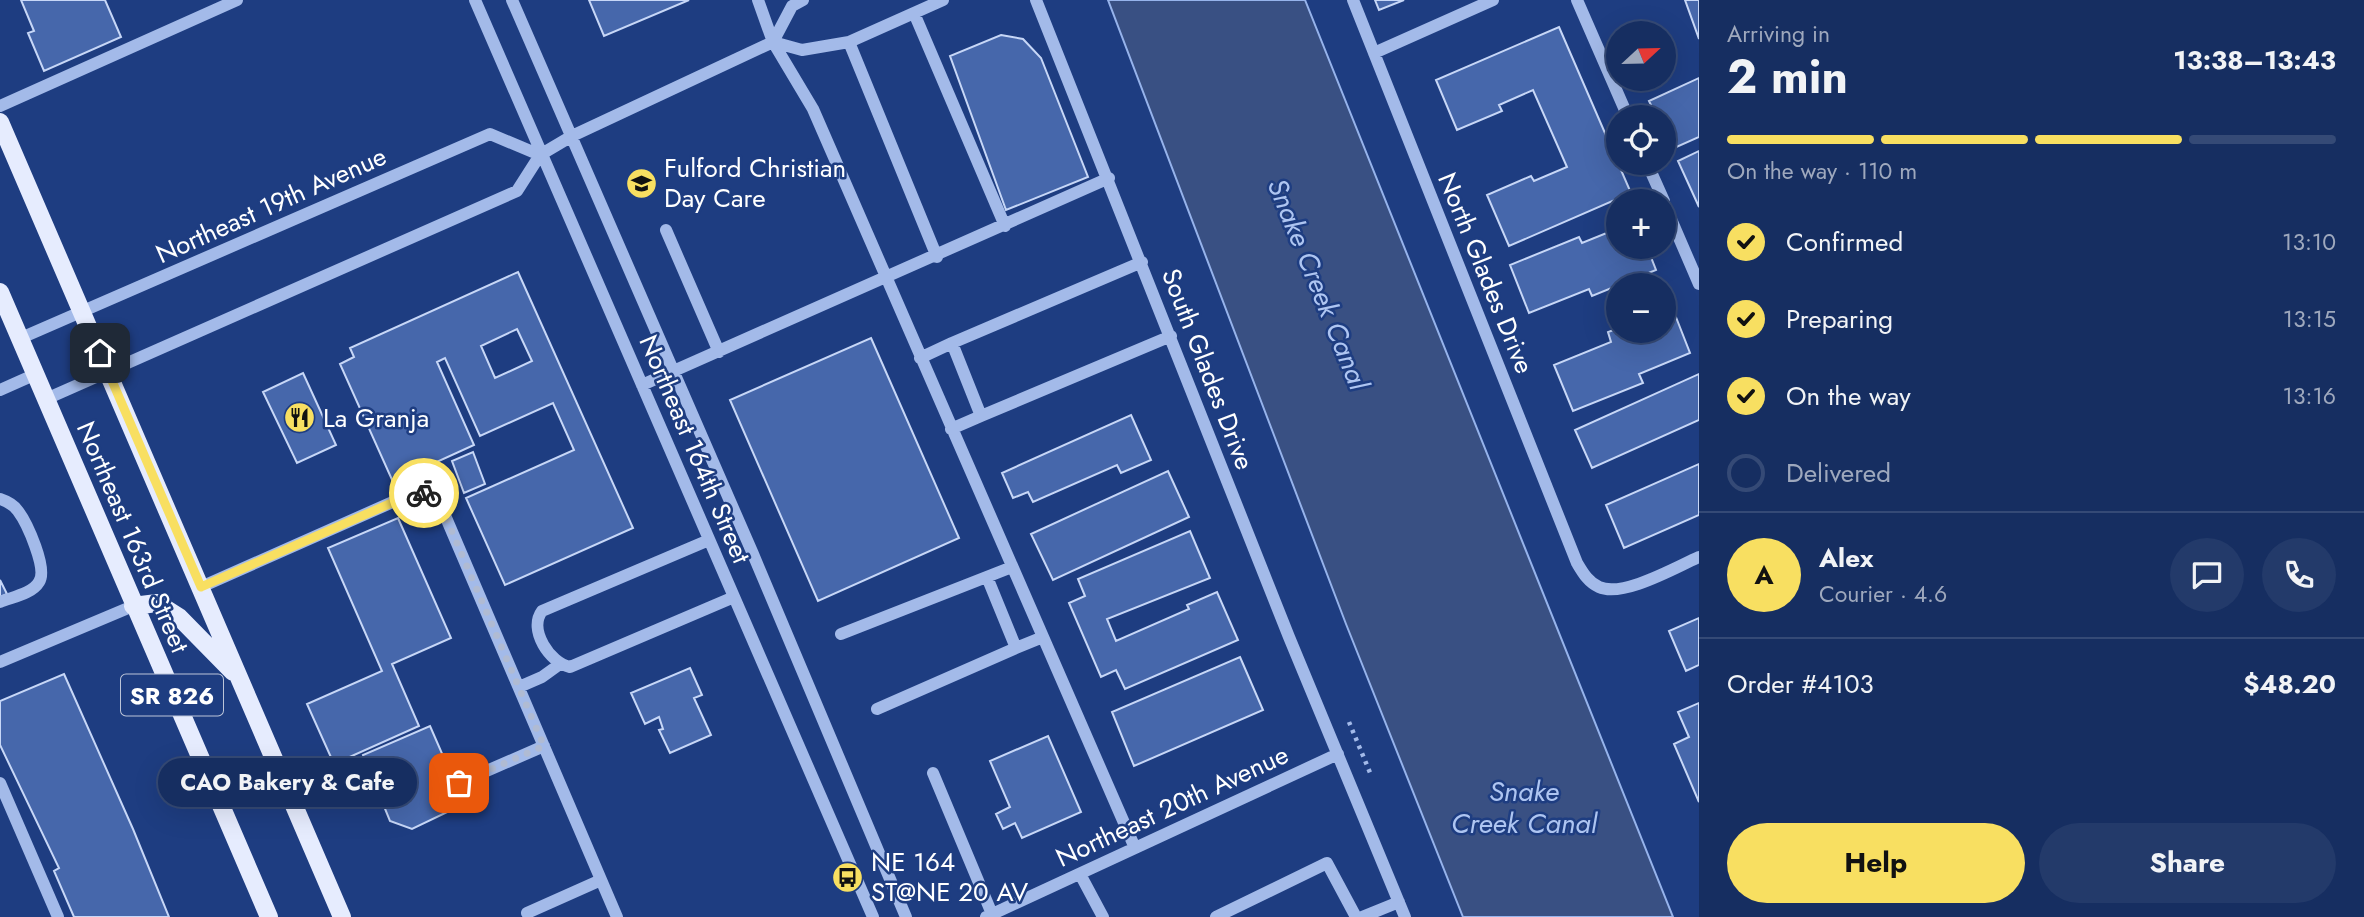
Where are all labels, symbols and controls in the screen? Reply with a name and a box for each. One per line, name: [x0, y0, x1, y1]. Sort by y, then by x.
text: Arriving in: [1727, 17, 1830, 51]
north arrow: [1606, 21, 1676, 91]
map controls: [1606, 21, 1676, 343]
text: 13:38–13:43: [2173, 41, 2336, 79]
text: 2 min: [1727, 44, 1848, 110]
button: locate: [1606, 105, 1676, 175]
street label: Northeast 19th Avenue: [150, 137, 392, 273]
place label: Fulford Christian Day Care: [664, 149, 846, 217]
text: On the way · 110 m: [1727, 154, 1917, 188]
school or university icon: Fulford Christian Day Care: [624, 166, 658, 200]
street label: North Glades Drive: [1428, 167, 1544, 379]
water label: Snake Creek Canal: [1257, 172, 1380, 397]
button: +: [1606, 189, 1676, 259]
icon: check: [1727, 223, 1765, 261]
text: Confirmed: [1786, 223, 1903, 261]
text: 13:10: [2282, 225, 2336, 259]
street label: South Glades Drive: [1152, 263, 1264, 475]
button: −: [1606, 273, 1676, 343]
icon: check: [1727, 300, 1765, 338]
text: Preparing: [1786, 300, 1893, 338]
text: 13:15: [2283, 302, 2336, 336]
pin: [70, 323, 130, 383]
street label: Northeast 164th Street: [630, 329, 761, 570]
icon: home: [81, 334, 119, 372]
icon: check: [1727, 377, 1765, 415]
text: On the way: [1786, 377, 1911, 415]
text: 13:16: [2283, 379, 2336, 413]
place label: La Granja: [323, 399, 429, 437]
restaurant icon: La Granja: [283, 401, 317, 435]
street label: Northeast 163rd Street: [67, 415, 199, 659]
text: Delivered: [1786, 454, 1891, 492]
courier: [389, 458, 459, 528]
icon: bike: [405, 474, 443, 512]
button: chat: [2170, 538, 2244, 612]
button: phone: [2262, 538, 2336, 612]
text: Alex: [1819, 539, 1873, 577]
text: A: [1754, 556, 1774, 594]
text: Courier · 4.6: [1819, 577, 1947, 611]
text: Order #4103: [1727, 665, 1874, 703]
text: $48.20: [2243, 665, 2336, 703]
road number: SR 826: [121, 674, 223, 716]
street label: Northeast 20th Avenue: [1049, 735, 1295, 877]
pin: [429, 753, 489, 813]
callout: CAO Bakery & Cafe: [158, 758, 417, 808]
icon: bag: [440, 764, 478, 802]
text: CAO Bakery & Cafe: [180, 765, 395, 799]
water label: Snake Creek Canal: [1451, 771, 1599, 844]
button: Help: [1727, 823, 2025, 903]
button: Share: [2039, 823, 2336, 903]
place label: NE 164 ST@NE 20 AV: [871, 843, 1029, 911]
bus stop icon: NE 164 ST@NE 20 AV: [831, 860, 865, 894]

